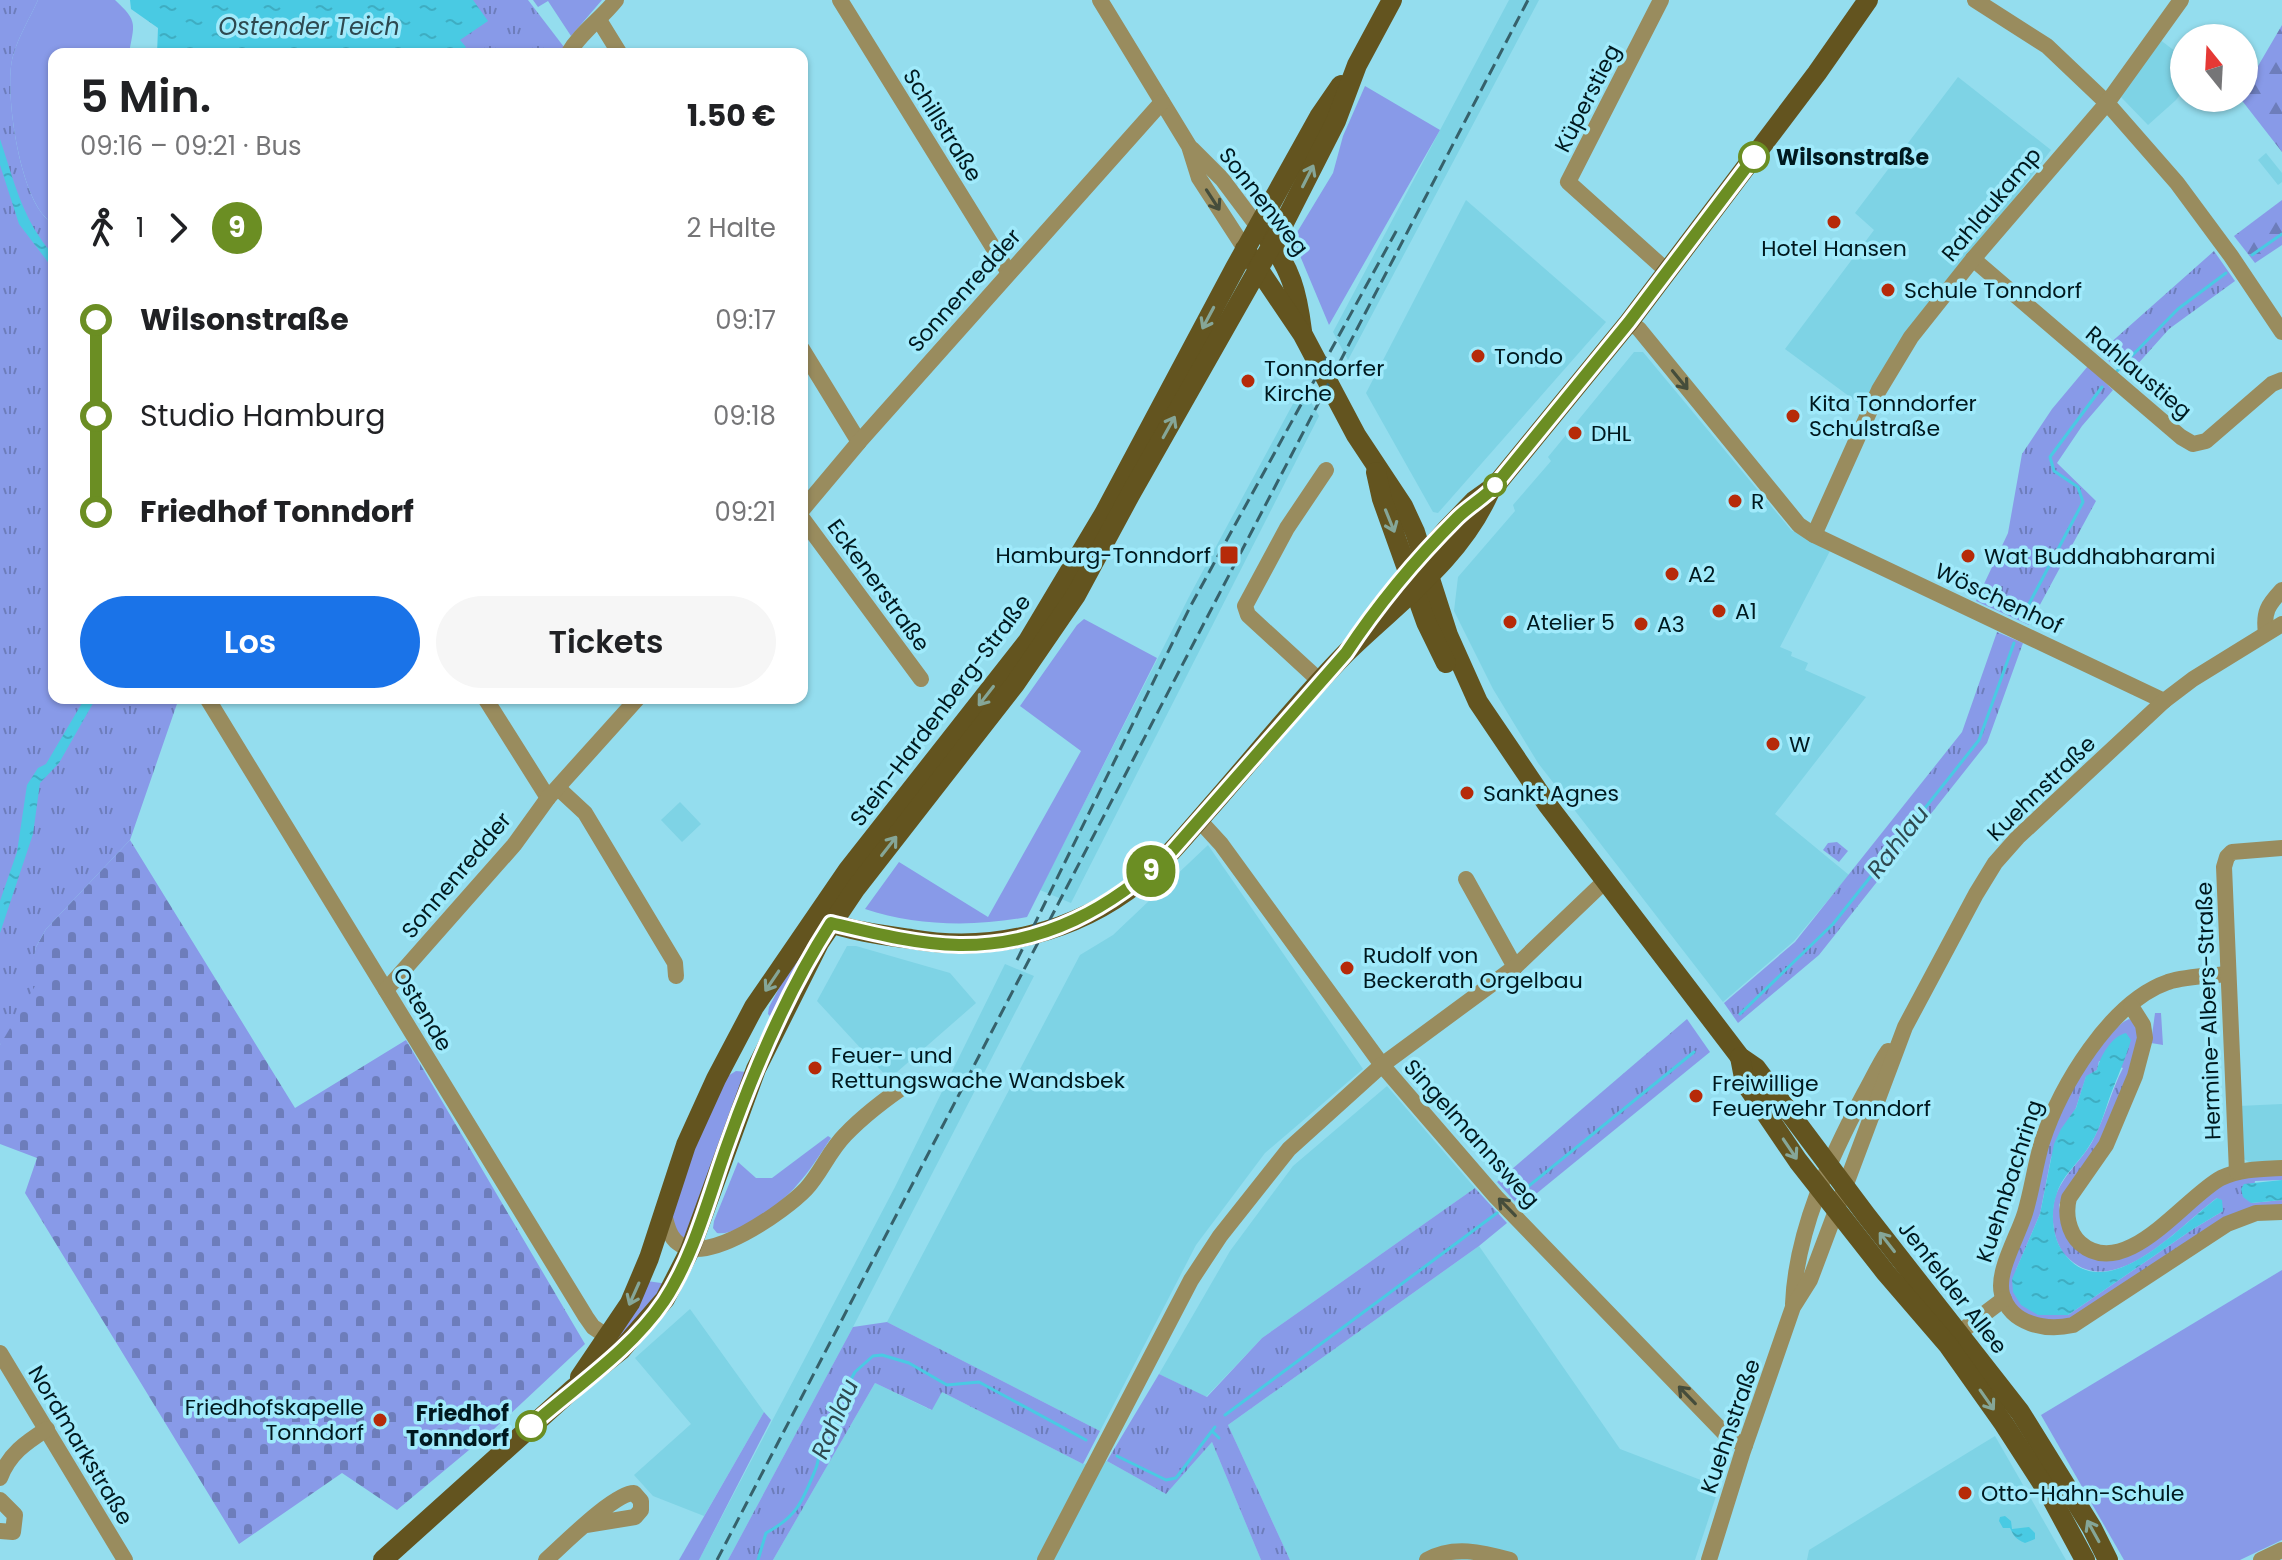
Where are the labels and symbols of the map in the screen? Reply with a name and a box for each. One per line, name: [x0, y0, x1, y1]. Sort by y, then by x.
water label: Ostender Teich: [218, 10, 400, 43]
north arrow: [2170, 24, 2258, 112]
street label: Küperstieg: [1547, 39, 1628, 158]
street label: Schillstraße: [896, 63, 990, 188]
street label: Sonnenweg: [1212, 141, 1316, 262]
street label: Rahlaukamp: [1934, 141, 2048, 268]
marker: Wilsonstraße: [1739, 142, 1769, 172]
place label: Wilsonstraße: [1776, 142, 1929, 173]
one-way arrow: [1301, 164, 1316, 188]
one-way arrow: [1205, 188, 1221, 210]
marker: Hotel Hansen: [1825, 213, 1843, 231]
street label: Sonnenredder: [901, 222, 1028, 359]
place label: Hotel Hansen: [1761, 233, 1907, 264]
place label: Schule Tonndorf: [1904, 275, 2082, 306]
marker: Schule Tonndorf: [1879, 281, 1897, 299]
one-way arrow: [1200, 305, 1215, 329]
street label: Rahlaustieg: [2079, 319, 2198, 426]
place label: Tondo: [1494, 341, 1563, 372]
marker: Tondo: [1469, 347, 1487, 365]
place label: Tonndorfer Kirche: [1264, 353, 1384, 409]
one-way arrow: [1672, 369, 1689, 390]
marker: Tonndorfer Kirche: [1239, 372, 1257, 390]
place label: Kita Tonndorfer Schulstraße: [1809, 388, 1977, 444]
marker: Kita Tonndorfer Schulstraße: [1784, 407, 1802, 425]
one-way arrow: [1161, 416, 1177, 439]
place label: DHL: [1591, 418, 1632, 449]
marker: DHL: [1566, 424, 1584, 442]
unlabelled marker: [1484, 474, 1506, 496]
place label: R: [1751, 486, 1764, 517]
marker: R: [1726, 492, 1744, 510]
one-way arrow: [1384, 508, 1399, 533]
street label: Eckenerstraße: [820, 513, 937, 658]
place label: Hamburg-Tonndorf: [996, 540, 1211, 571]
place label: Wat Buddhabharami: [1984, 541, 2215, 572]
marker: Hamburg-Tonndorf: [1218, 544, 1240, 566]
marker: Wat Buddhabharami: [1959, 547, 1977, 565]
street label: Wöschenhof: [1930, 555, 2068, 642]
place label: A2: [1688, 559, 1715, 590]
marker: A2: [1663, 565, 1681, 583]
street label: Stein-Hardenberg-Straße: [843, 588, 1038, 833]
place label: A1: [1735, 596, 1757, 627]
marker: A1: [1710, 602, 1728, 620]
place label: Atelier 5: [1526, 607, 1615, 638]
place label: A3: [1657, 609, 1685, 640]
marker: Atelier 5: [1501, 613, 1519, 631]
marker: A3: [1632, 615, 1650, 633]
one-way arrow: [977, 685, 994, 706]
street label: Kuehnstraße: [1980, 728, 2103, 848]
place label: W: [1789, 729, 1810, 760]
marker: W: [1764, 735, 1782, 753]
place label: Sankt Agnes: [1483, 778, 1619, 809]
marker: Sankt Agnes: [1458, 784, 1476, 802]
water label: Rahlau: [1859, 799, 1936, 885]
street label: Sonnenredder: [394, 805, 518, 945]
one-way arrow: [880, 836, 898, 857]
line badge: 9: [1125, 845, 1177, 897]
street label: Hermine-Albers-Straße: [2189, 881, 2228, 1141]
place label: Rudolf von Beckerath Orgelbau: [1363, 940, 1583, 996]
marker: Rudolf von Beckerath Orgelbau: [1338, 959, 1356, 977]
street label: Ostende: [385, 961, 460, 1057]
one-way arrow: [764, 969, 780, 991]
place label: Feuer- und Rettungswache Wandsbek: [831, 1040, 1126, 1096]
street label: Singelmannsweg: [1397, 1052, 1547, 1214]
marker: Feuer- und Rettungswache Wandsbek: [806, 1059, 824, 1077]
place label: Freiwillige Feuerwehr Tonndorf: [1712, 1068, 1931, 1124]
marker: Freiwillige Feuerwehr Tonndorf: [1687, 1087, 1705, 1105]
street label: Kuehnbachring: [1969, 1096, 2050, 1266]
one-way arrow: [1782, 1137, 1798, 1160]
one-way arrow: [1498, 1198, 1516, 1218]
street label: Jenfelder Allee: [1891, 1214, 2014, 1360]
one-way arrow: [1878, 1232, 1895, 1253]
one-way arrow: [625, 1281, 640, 1306]
street label: Kuehnstraße: [1693, 1355, 1768, 1498]
street label: Nordmarkstraße: [21, 1360, 140, 1531]
water label: Rahlau: [803, 1374, 866, 1464]
one-way arrow: [1678, 1386, 1697, 1405]
one-way arrow: [1979, 1389, 1995, 1411]
place label: Friedhofskapelle Tonndorf: [185, 1392, 364, 1448]
place label: Friedhof Tonndorf: [406, 1398, 509, 1454]
marker: Friedhofskapelle Tonndorf: [371, 1411, 389, 1429]
marker: Friedhof Tonndorf: [516, 1411, 546, 1441]
place label: Otto-Hahn-Schule: [1981, 1478, 2184, 1509]
marker: Otto-Hahn-Schule: [1956, 1484, 1974, 1502]
one-way arrow: [2085, 1520, 2100, 1544]

